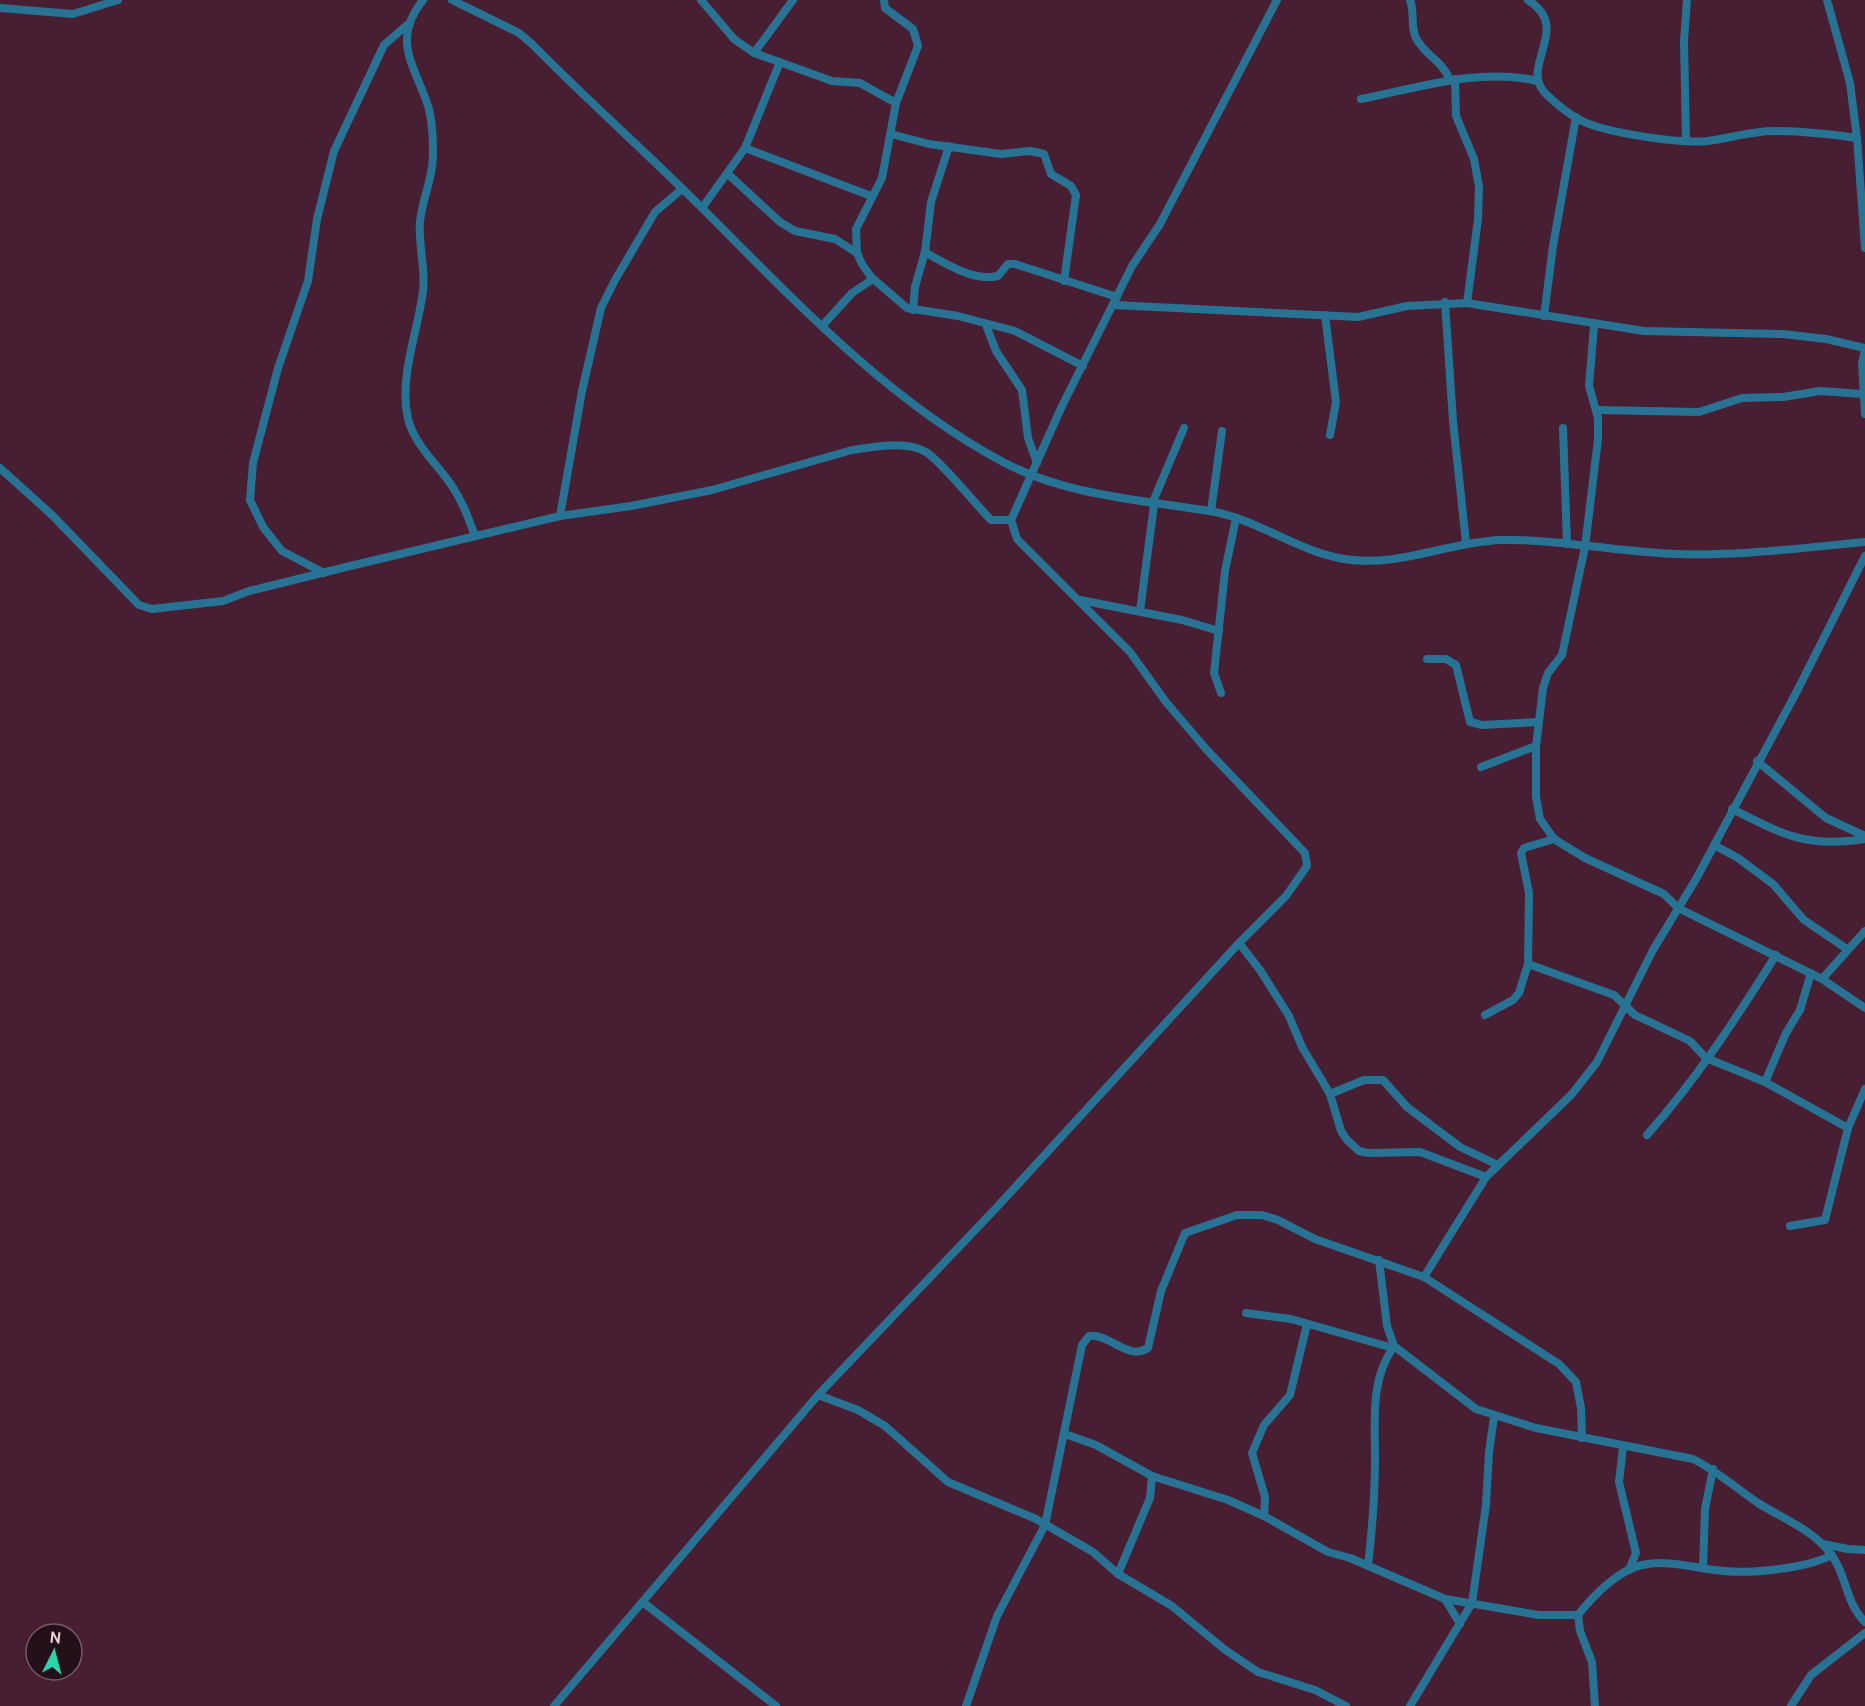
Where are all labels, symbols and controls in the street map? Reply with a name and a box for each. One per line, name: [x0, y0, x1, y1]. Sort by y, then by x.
north arrow: [24, 1622, 84, 1682]
text: N: [49, 1628, 62, 1648]

